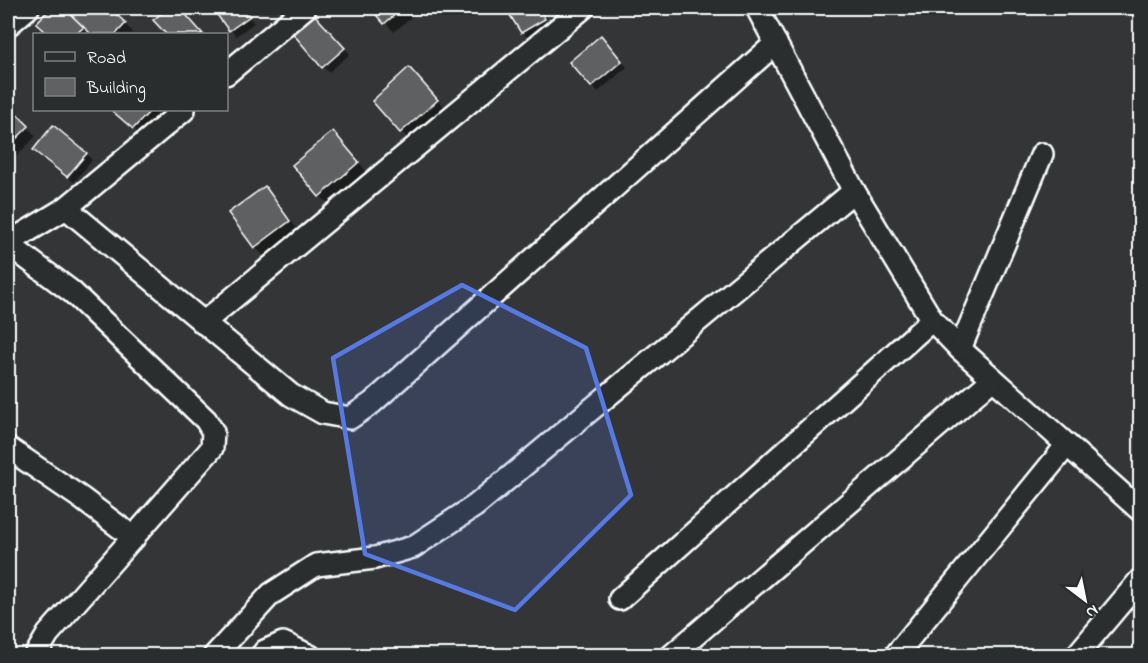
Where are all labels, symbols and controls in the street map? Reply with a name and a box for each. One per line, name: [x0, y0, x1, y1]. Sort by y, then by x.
legend: [33, 33, 228, 111]
text: Road: [87, 46, 126, 72]
text: Building: [86, 76, 146, 103]
north arrow: [1055, 570, 1115, 630]
text: N: [1081, 598, 1103, 624]

